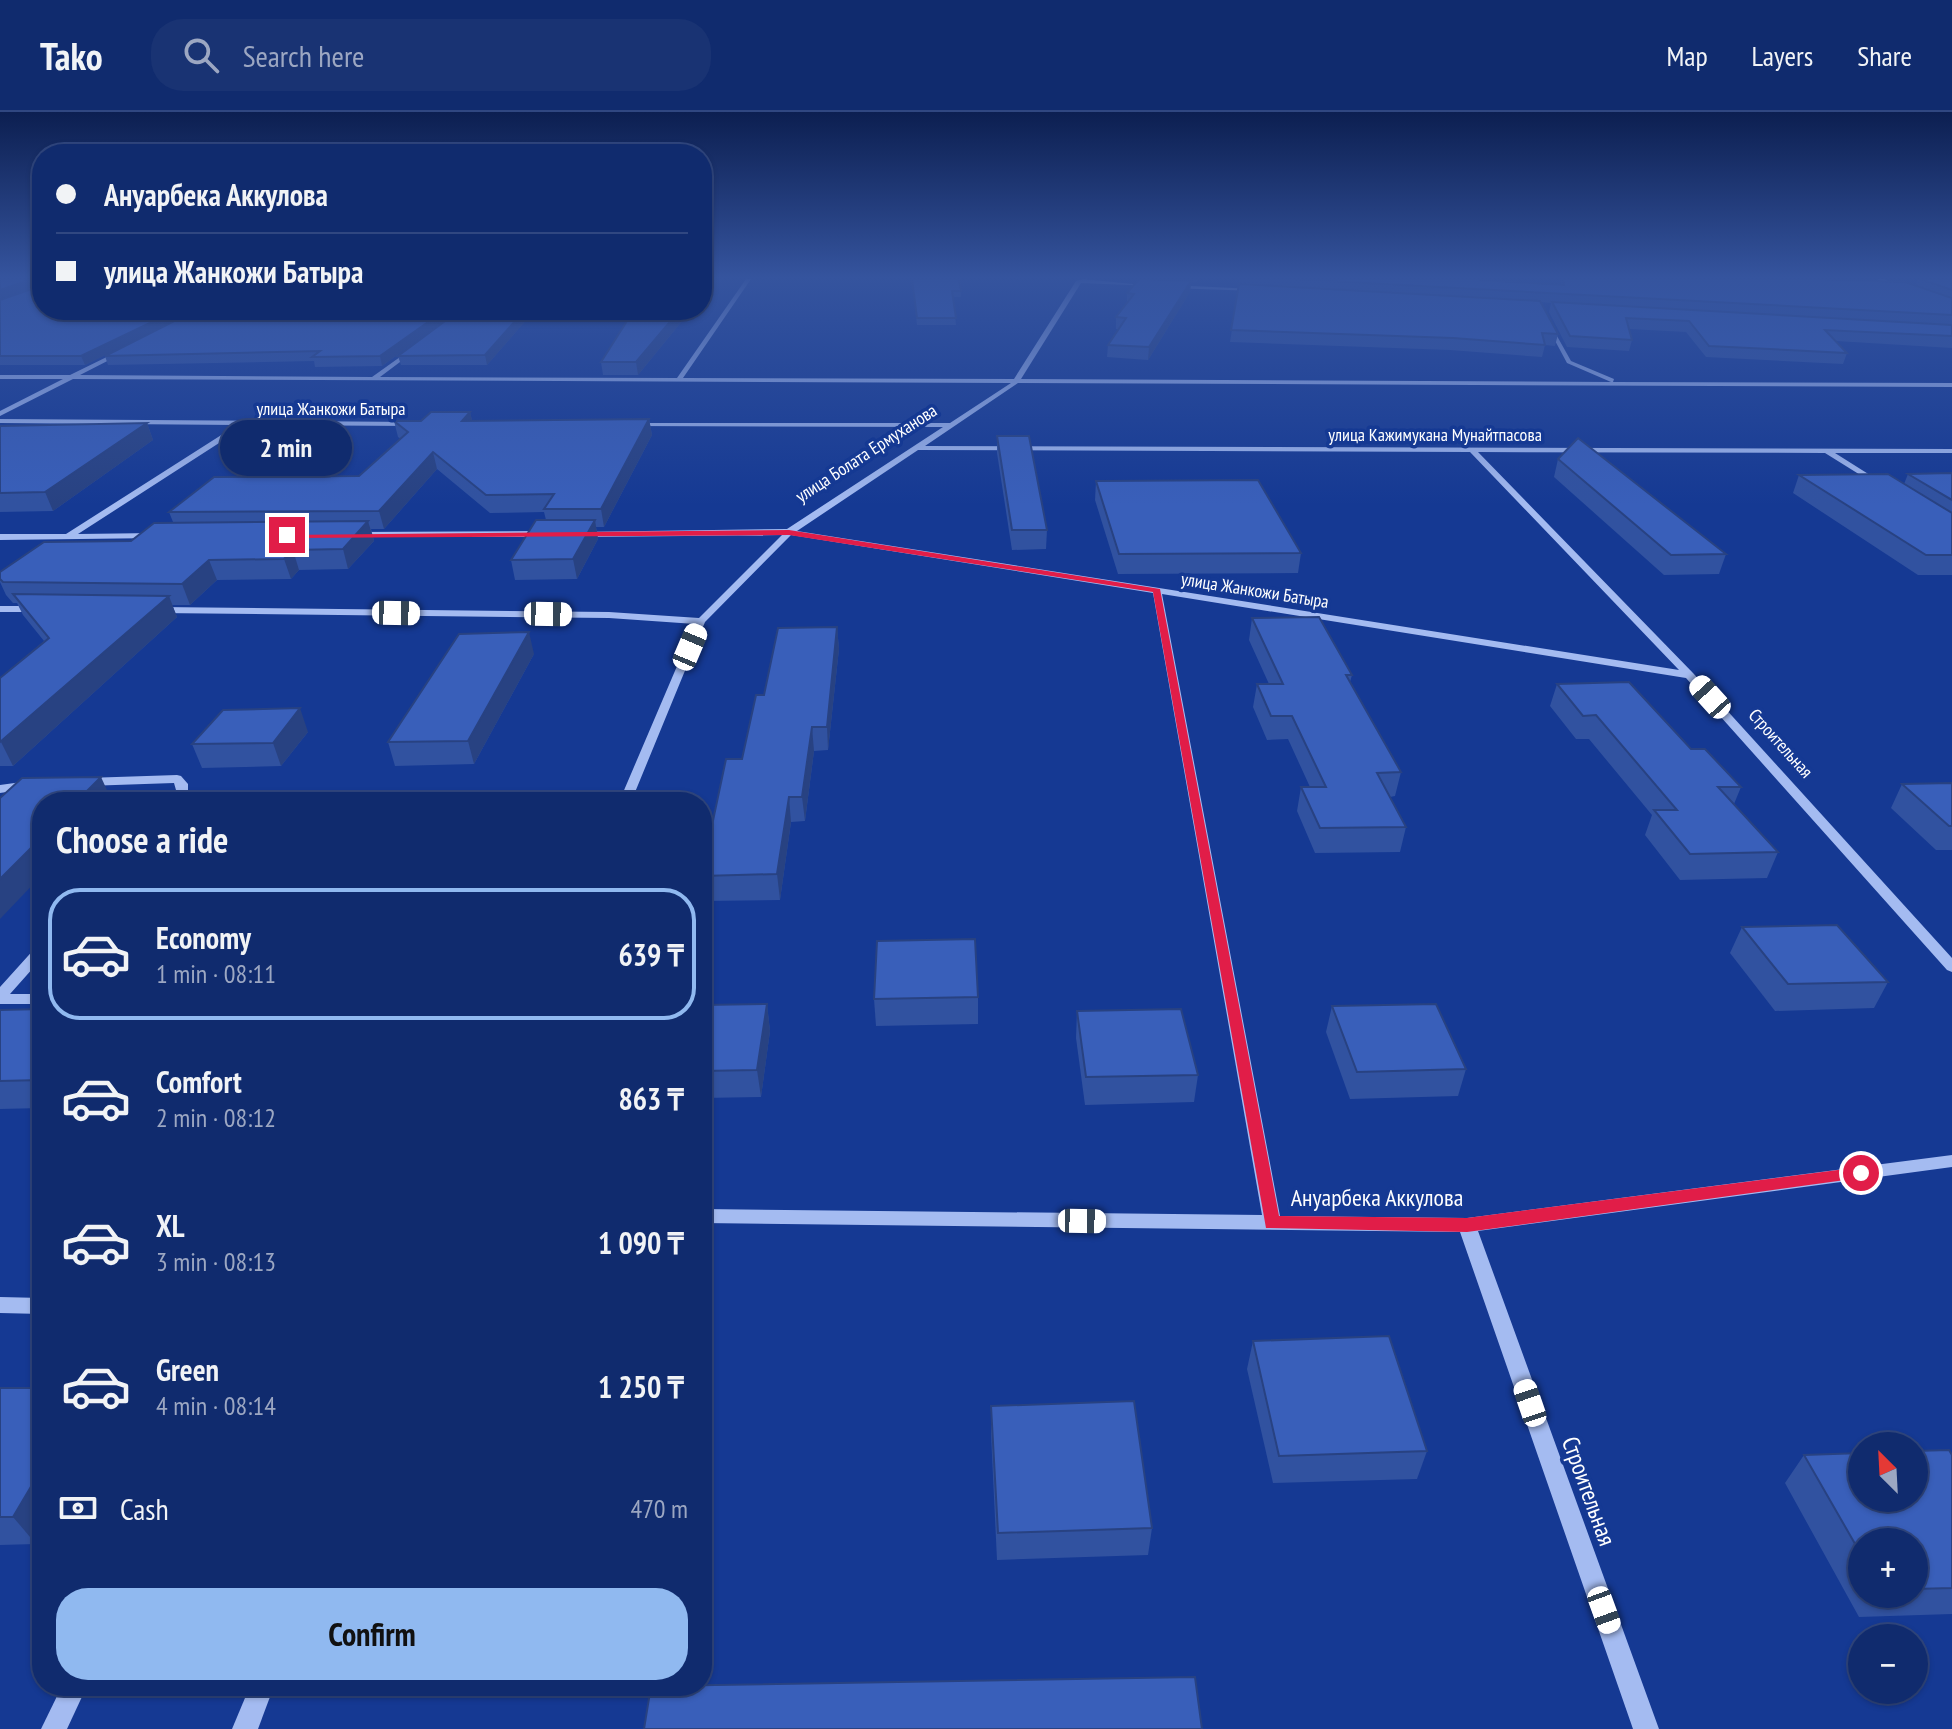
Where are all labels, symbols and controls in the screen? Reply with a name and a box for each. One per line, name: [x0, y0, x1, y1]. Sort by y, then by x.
search box: [151, 19, 711, 91]
text: Tako: [40, 31, 103, 80]
icon: search: [179, 33, 223, 77]
text: Search here: [243, 36, 365, 75]
text: Map: [1666, 37, 1708, 74]
text: Layers: [1752, 37, 1813, 74]
text: Share: [1857, 37, 1912, 74]
text: Ануарбека Аккулова: [104, 175, 328, 214]
text: улица Жанкожи Батыра: [104, 252, 363, 291]
street label: улица Жанкожи Батыра: [256, 397, 406, 420]
street label: улица Болата Ермуханова: [791, 399, 941, 507]
callout: 2 min: [221, 419, 353, 475]
street label: улица Кажимукана Мунайтпасова: [1328, 423, 1542, 446]
text: 2 min: [260, 431, 312, 464]
route end: [269, 517, 305, 553]
street label: улица Жанкожи Батыра: [1180, 567, 1330, 613]
car: [372, 601, 420, 625]
car: [524, 602, 572, 626]
car: [670, 620, 710, 674]
car: [1685, 671, 1735, 723]
street label: Строительная: [1744, 704, 1818, 782]
text: Choose a ride: [56, 816, 228, 863]
icon: car: [60, 918, 132, 990]
text: Economy: [156, 918, 251, 957]
text: 639 ₸: [618, 935, 684, 974]
text: 1 min · 08:11: [156, 957, 276, 990]
icon: car: [60, 1062, 132, 1134]
text: Comfort: [156, 1062, 242, 1101]
text: 863 ₸: [618, 1079, 684, 1118]
text: 2 min · 08:12: [156, 1101, 276, 1134]
route start: [1843, 1155, 1879, 1191]
street label: Ануарбека Аккулова: [1291, 1182, 1463, 1213]
icon: car: [60, 1206, 132, 1278]
text: XL: [156, 1206, 185, 1245]
car: [1058, 1209, 1106, 1233]
text: 1 090 ₸: [598, 1223, 684, 1262]
text: 3 min · 08:13: [156, 1245, 276, 1278]
icon: car: [60, 1350, 132, 1422]
text: Green: [156, 1350, 219, 1389]
text: 1 250 ₸: [598, 1367, 684, 1406]
car: [1511, 1376, 1549, 1430]
text: 4 min · 08:14: [156, 1389, 276, 1422]
street label: Строительная: [1555, 1432, 1623, 1550]
north arrow: [1848, 1432, 1928, 1512]
map controls: [1848, 1432, 1928, 1704]
icon: cash: [56, 1486, 100, 1530]
text: Cash: [120, 1489, 169, 1528]
text: 470 m: [630, 1492, 688, 1525]
button: +: [1848, 1528, 1928, 1608]
car: [1585, 1583, 1623, 1637]
button: Confirm: [56, 1588, 688, 1680]
button: −: [1848, 1624, 1928, 1704]

